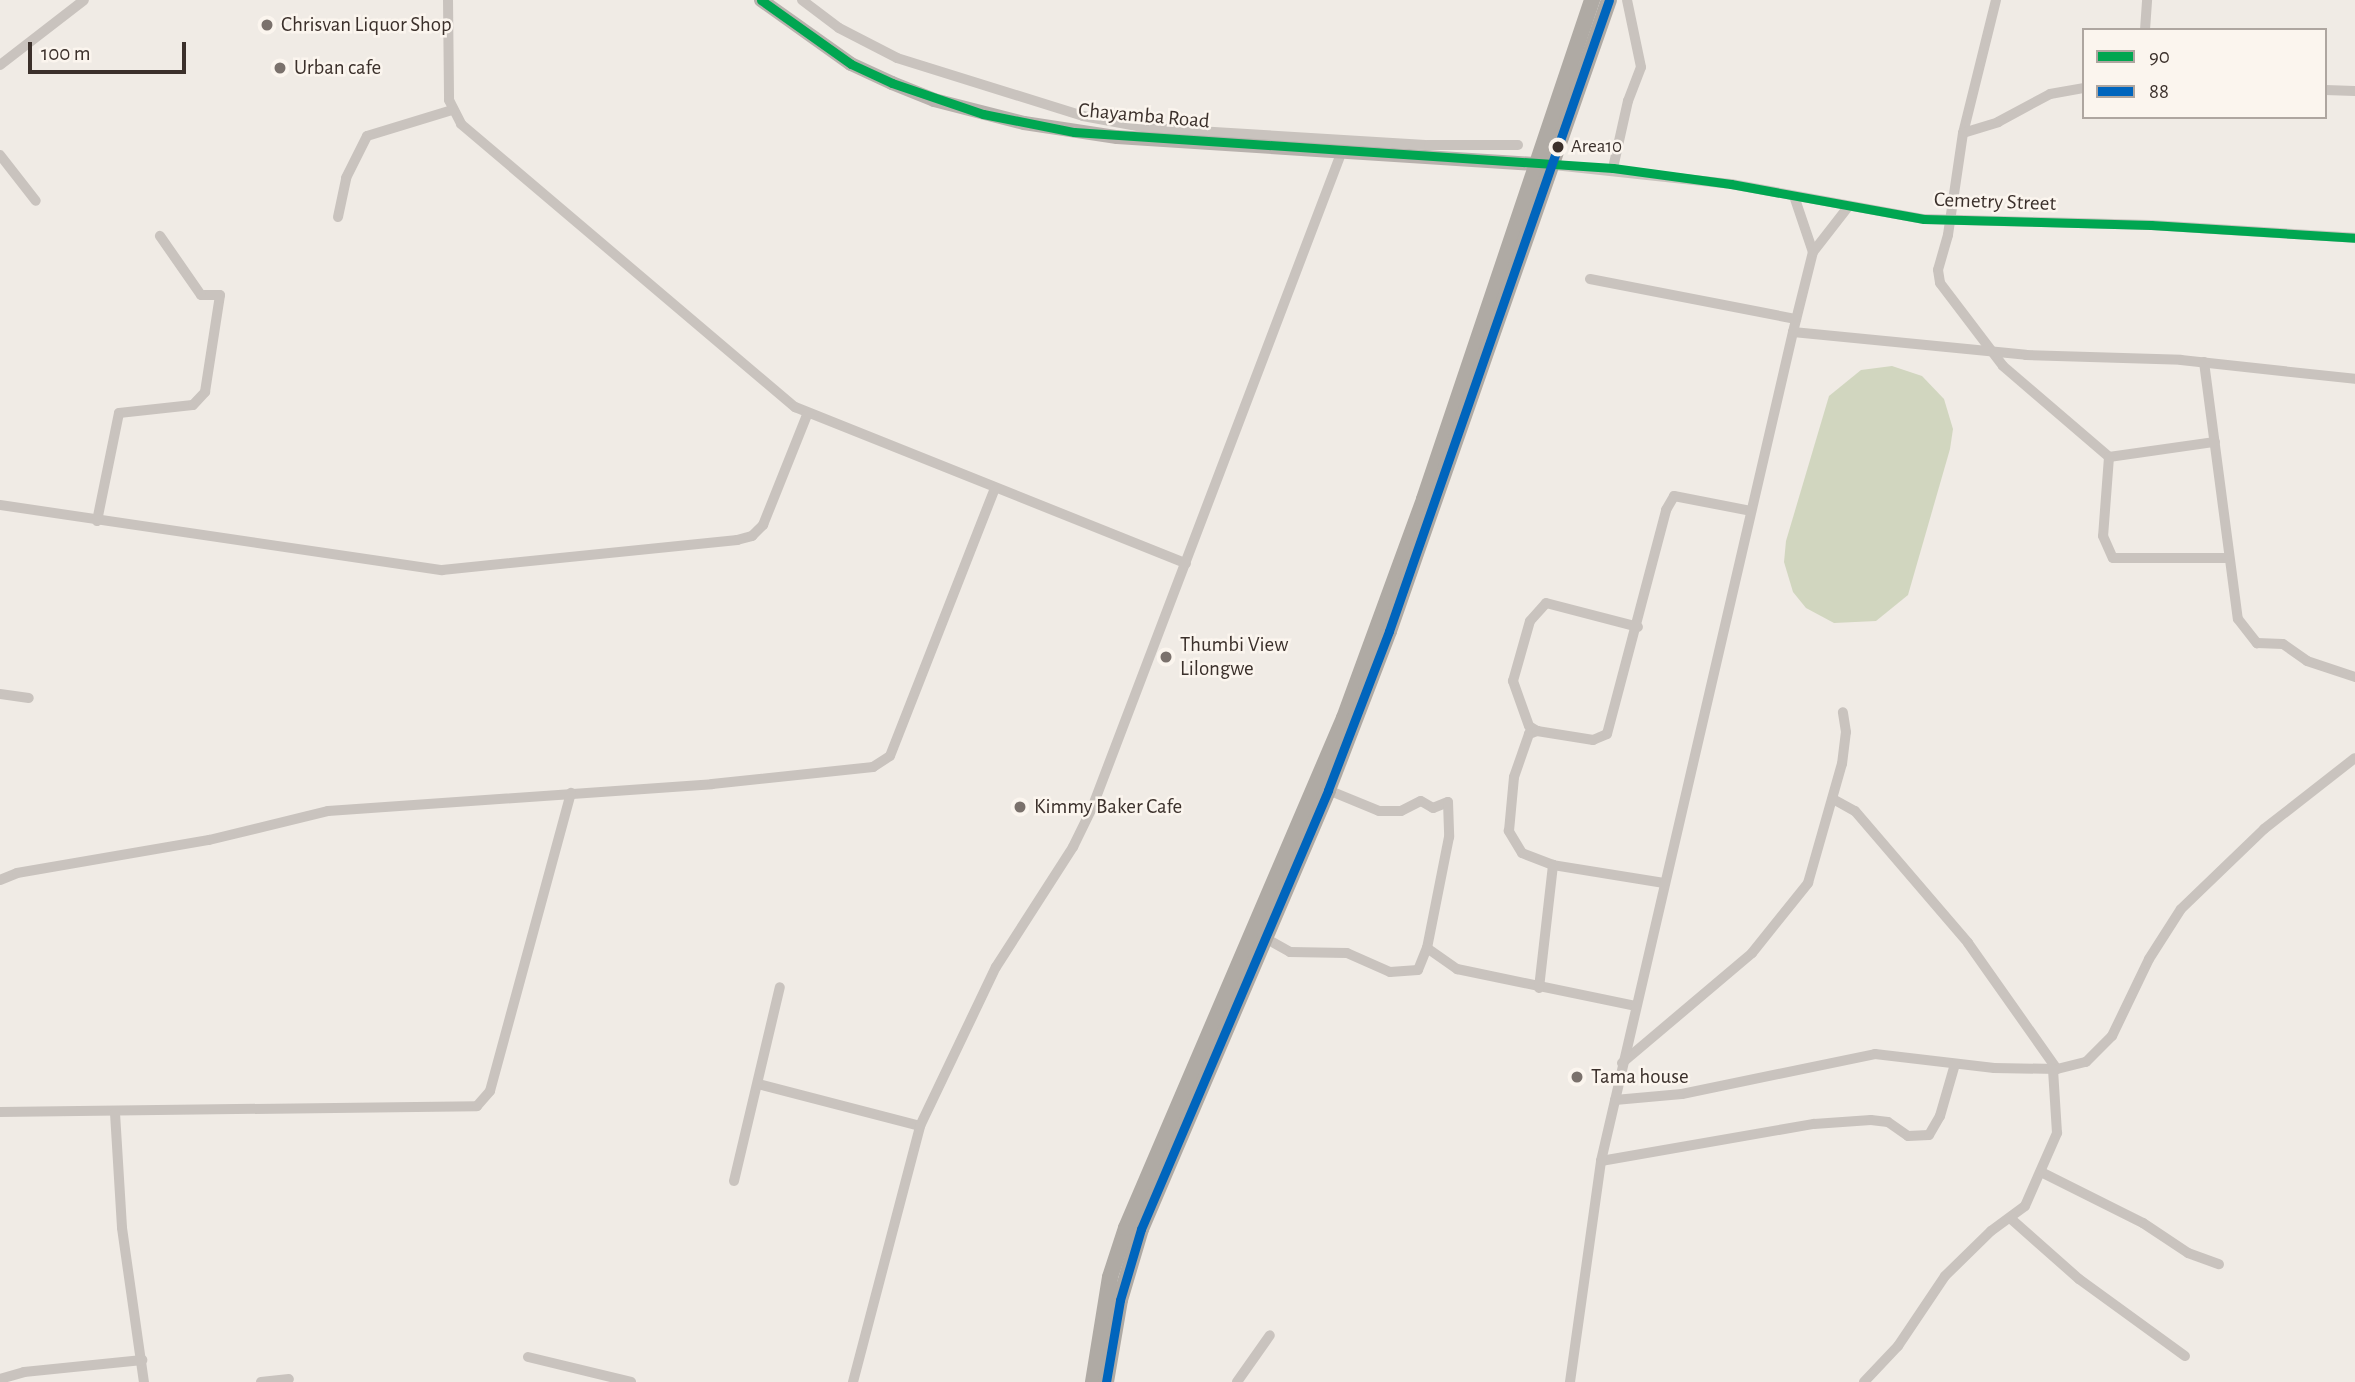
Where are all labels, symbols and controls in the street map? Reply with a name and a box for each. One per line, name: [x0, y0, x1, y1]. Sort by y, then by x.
place label: Chrisvan Liquor Shop: [281, 12, 452, 38]
marker: Chrisvan Liquor Shop: [259, 17, 275, 33]
scale bar: [32, 28, 189, 72]
legend: [2082, 28, 2327, 119]
text: 100 m: [41, 43, 91, 64]
text: 90: [2149, 46, 2170, 67]
place label: Urban cafe: [294, 55, 381, 81]
marker: Urban cafe: [272, 60, 288, 76]
text: 88: [2149, 81, 2169, 102]
street label: Chayamba Road: [1077, 98, 1211, 134]
place label: Area10: [1571, 136, 1622, 158]
marker: Area10: [1551, 140, 1565, 154]
street label: Cemetry Street: [1933, 187, 2057, 217]
place label: Thumbi View Lilongwe: [1180, 632, 1288, 682]
marker: Thumbi View Lilongwe: [1158, 649, 1174, 665]
place label: Kimmy Baker Cafe: [1034, 794, 1182, 820]
marker: Kimmy Baker Cafe: [1012, 799, 1028, 815]
place label: Tama house: [1591, 1064, 1689, 1090]
marker: Tama house: [1569, 1069, 1585, 1085]

